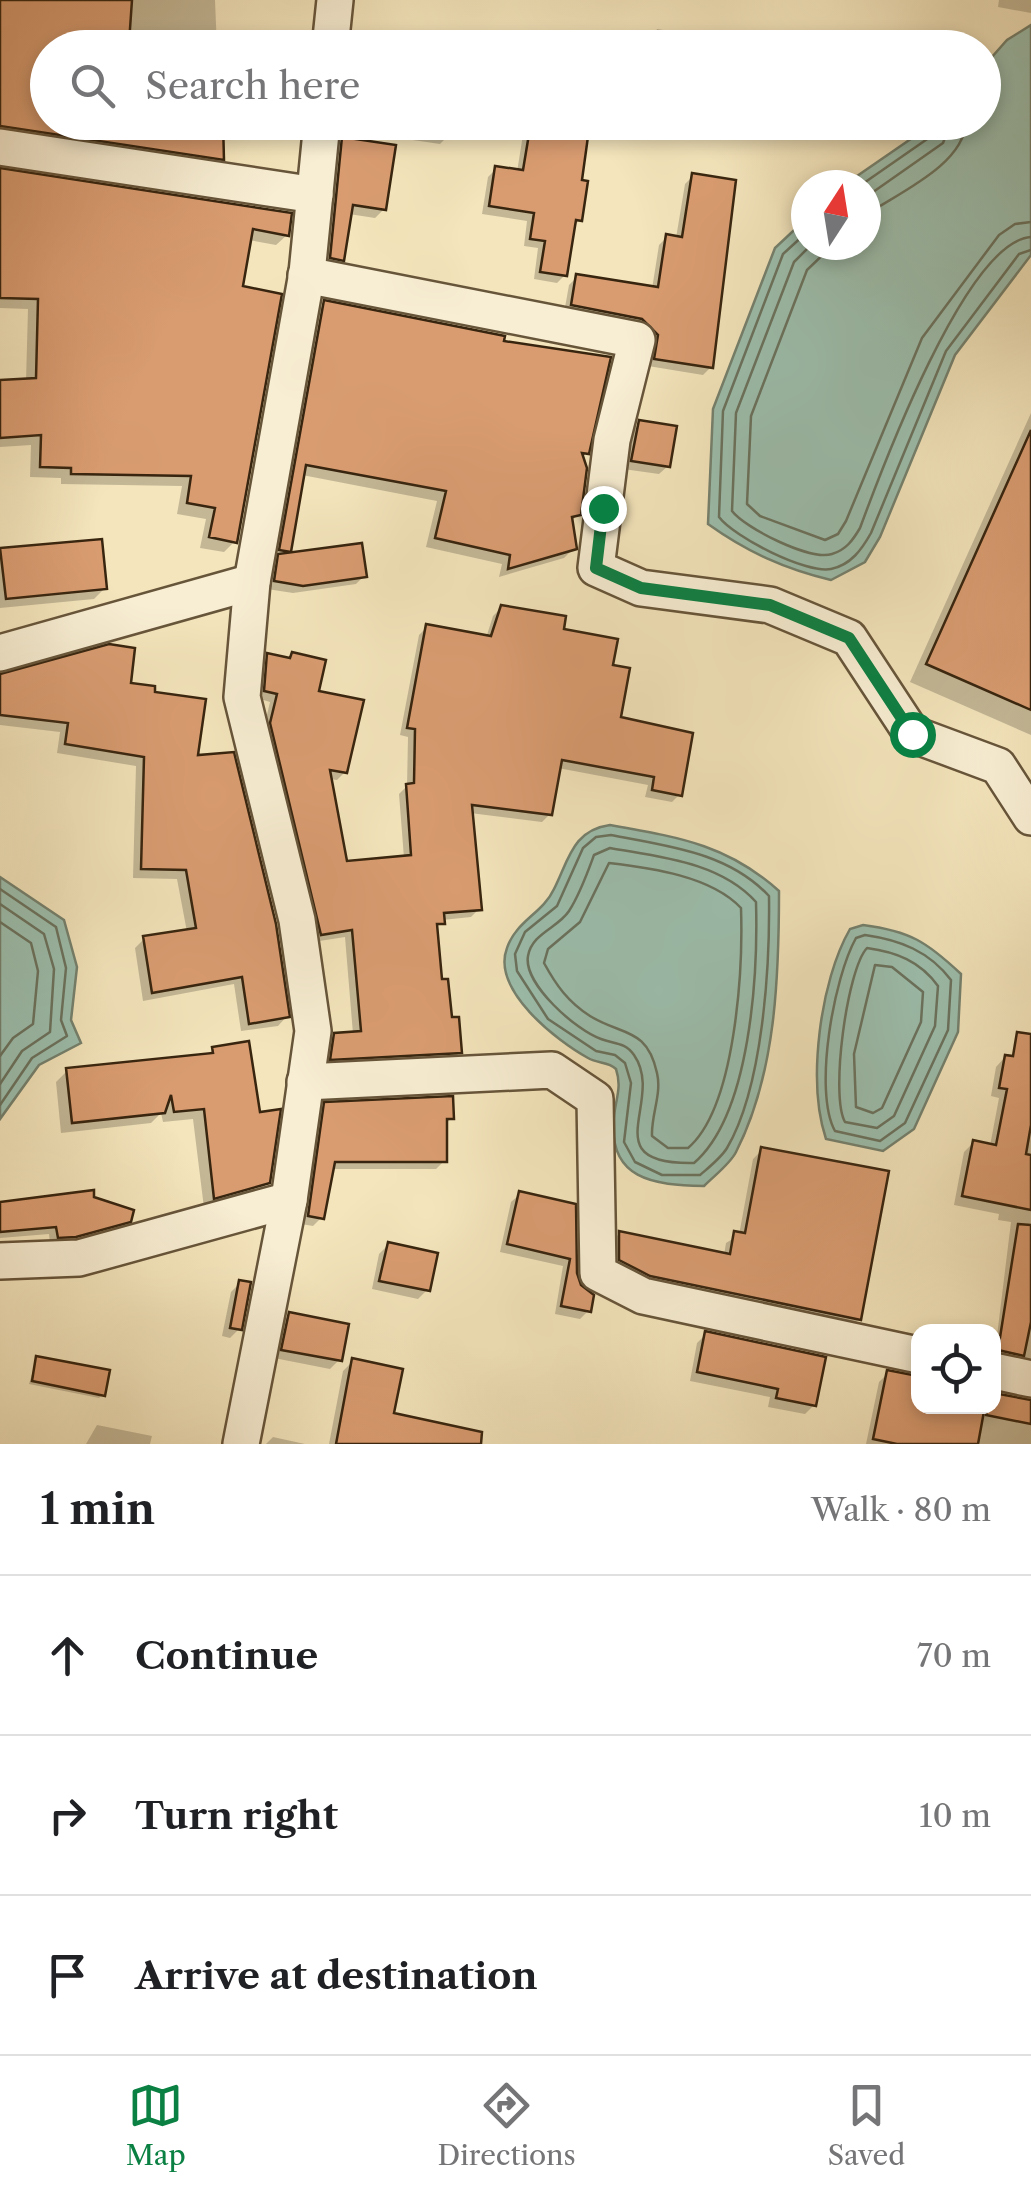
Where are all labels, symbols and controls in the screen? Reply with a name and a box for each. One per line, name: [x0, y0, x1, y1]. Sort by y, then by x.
search box: [30, 30, 1001, 140]
icon: search: [65, 58, 120, 113]
text: Search here: [145, 62, 360, 109]
north arrow: [791, 170, 881, 260]
route end: [581, 486, 627, 532]
route start: [890, 712, 936, 758]
map controls: [911, 1324, 1001, 1414]
button: locate: [911, 1324, 1001, 1414]
text: 1 min: [40, 1483, 155, 1535]
text: Walk · 80 m: [811, 1490, 991, 1529]
icon: ahead: [40, 1628, 95, 1683]
text: Continue: [135, 1632, 318, 1679]
text: 70 m: [917, 1636, 991, 1675]
icon: right: [40, 1788, 95, 1843]
text: Turn right: [135, 1792, 338, 1839]
text: 10 m: [919, 1796, 991, 1835]
icon: arrive: [40, 1948, 95, 2003]
text: Arrive at destination: [135, 1952, 538, 1999]
tab: Map: [126, 2078, 186, 2172]
tab: Directions: [437, 2078, 576, 2172]
tab: Saved: [827, 2078, 905, 2172]

